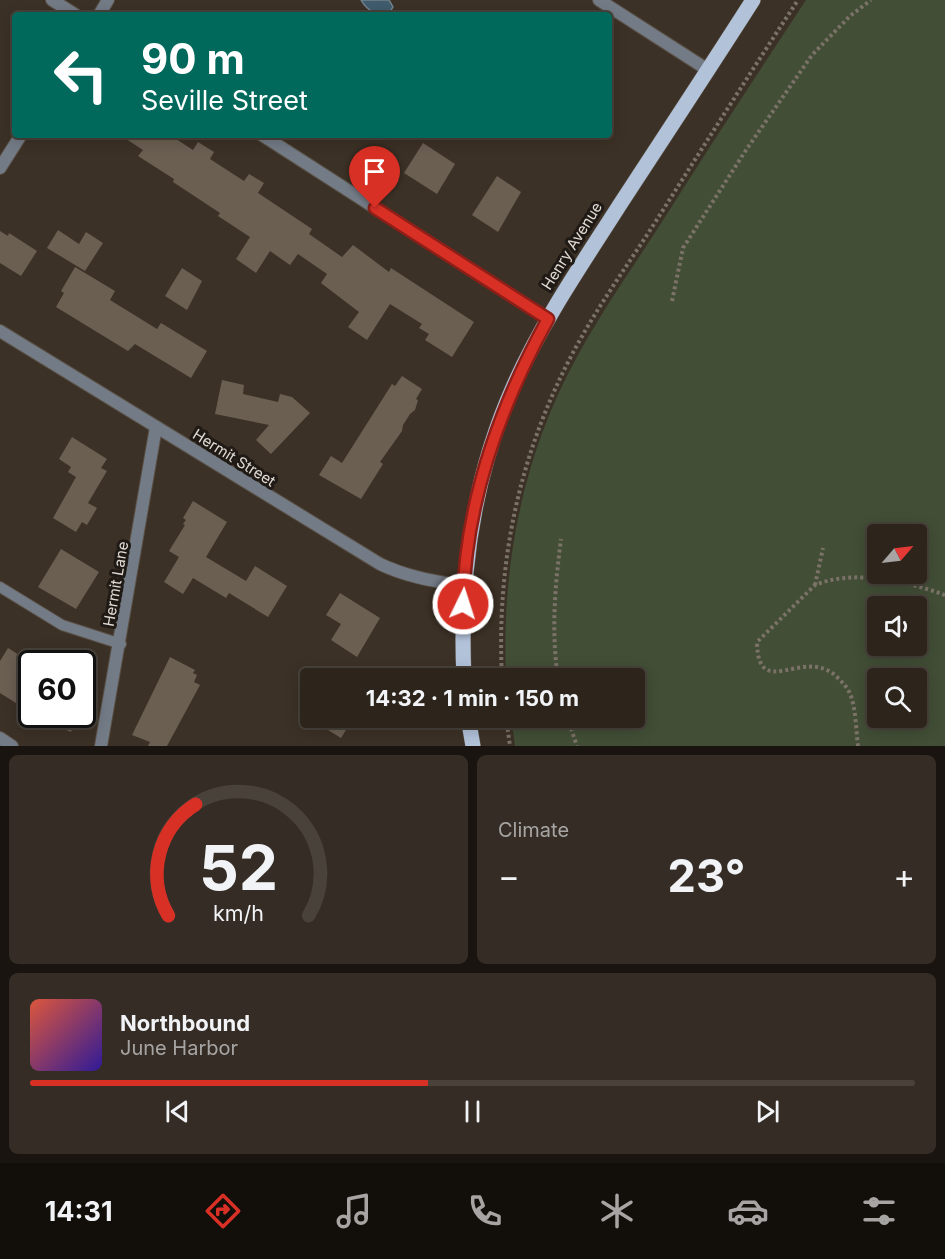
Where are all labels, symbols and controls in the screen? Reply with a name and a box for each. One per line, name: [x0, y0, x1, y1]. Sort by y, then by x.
text: 90 m: [141, 33, 245, 84]
icon: left: [42, 36, 120, 114]
text: Seville Street: [141, 84, 308, 117]
pin: [349, 146, 400, 208]
icon: arrive: [358, 155, 391, 188]
street label: Henry Avenue: [537, 198, 606, 293]
street label: Hermit Street: [189, 425, 279, 491]
north arrow: [867, 524, 927, 584]
map controls: [867, 524, 927, 728]
street label: Hermit Lane: [99, 540, 132, 628]
position arrow: [431, 572, 495, 636]
button: sound: [867, 596, 927, 656]
speed limit sign: 60: [18, 650, 96, 728]
button: search: [867, 668, 927, 728]
text: 14:32 · 1 min · 150 m: [366, 685, 579, 711]
text: Climate: [498, 818, 569, 842]
text: 52: [199, 830, 278, 905]
text: 23°: [668, 848, 745, 903]
text: −: [498, 856, 520, 896]
text: +: [893, 856, 915, 896]
text: km/h: [213, 901, 264, 927]
text: Northbound: [120, 1010, 250, 1036]
text: June Harbor: [120, 1036, 238, 1060]
icon: previous: [161, 1095, 194, 1128]
icon: pause: [456, 1095, 489, 1128]
icon: next: [751, 1095, 784, 1128]
icon: directions: [202, 1190, 244, 1232]
icon: music: [333, 1190, 375, 1232]
icon: phone: [464, 1190, 506, 1232]
icon: climate: [596, 1190, 638, 1232]
icon: car: [727, 1190, 769, 1232]
icon: filters: [858, 1190, 900, 1232]
text: 14:31: [45, 1195, 113, 1228]

